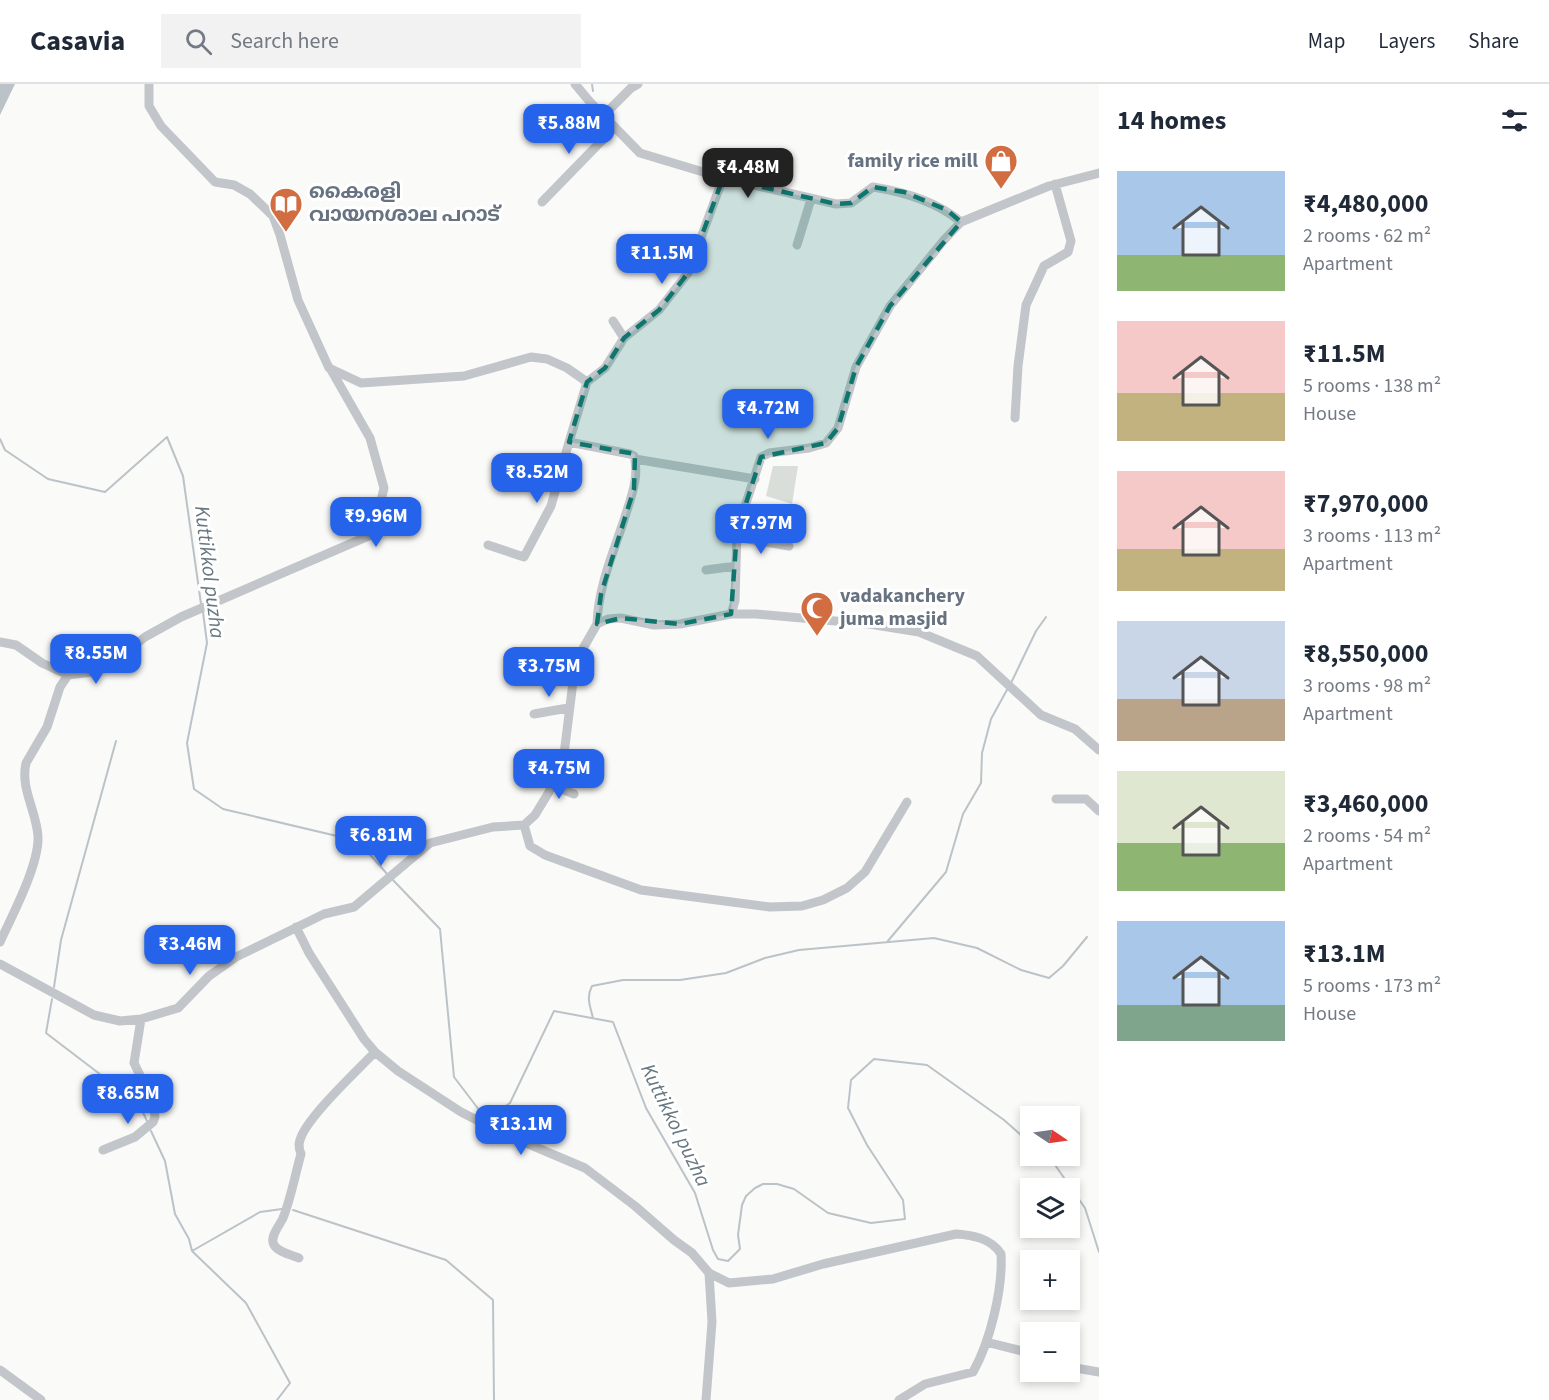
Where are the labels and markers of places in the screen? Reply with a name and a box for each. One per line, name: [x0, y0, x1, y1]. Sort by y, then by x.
pin: ₹5.88M: [520, 104, 618, 155]
shop icon: family rice mill: [983, 143, 1019, 190]
place label: family rice mill: [847, 147, 978, 175]
pin: ₹4.48M: [699, 148, 797, 199]
place label: കൈരളി വായനശാല പറാട്: [309, 178, 502, 229]
library icon: കൈരളി വായനശാല പറാട്: [268, 186, 304, 233]
pin: ₹11.5M: [613, 234, 711, 285]
pin: ₹4.72M: [719, 389, 817, 440]
pin: ₹8.52M: [488, 453, 586, 504]
pin: ₹9.96M: [327, 497, 425, 548]
pin: ₹7.97M: [712, 504, 810, 555]
place label: vadakanchery juma masjid: [838, 582, 966, 633]
mosque icon: vadakanchery juma masjid: [799, 590, 835, 637]
pin: ₹8.55M: [47, 634, 145, 685]
pin: ₹3.75M: [500, 647, 598, 698]
pin: ₹4.75M: [510, 749, 608, 800]
pin: ₹6.81M: [332, 816, 430, 867]
pin: ₹3.46M: [141, 925, 239, 976]
pin: ₹8.65M: [79, 1074, 177, 1125]
pin: ₹13.1M: [472, 1105, 570, 1156]

